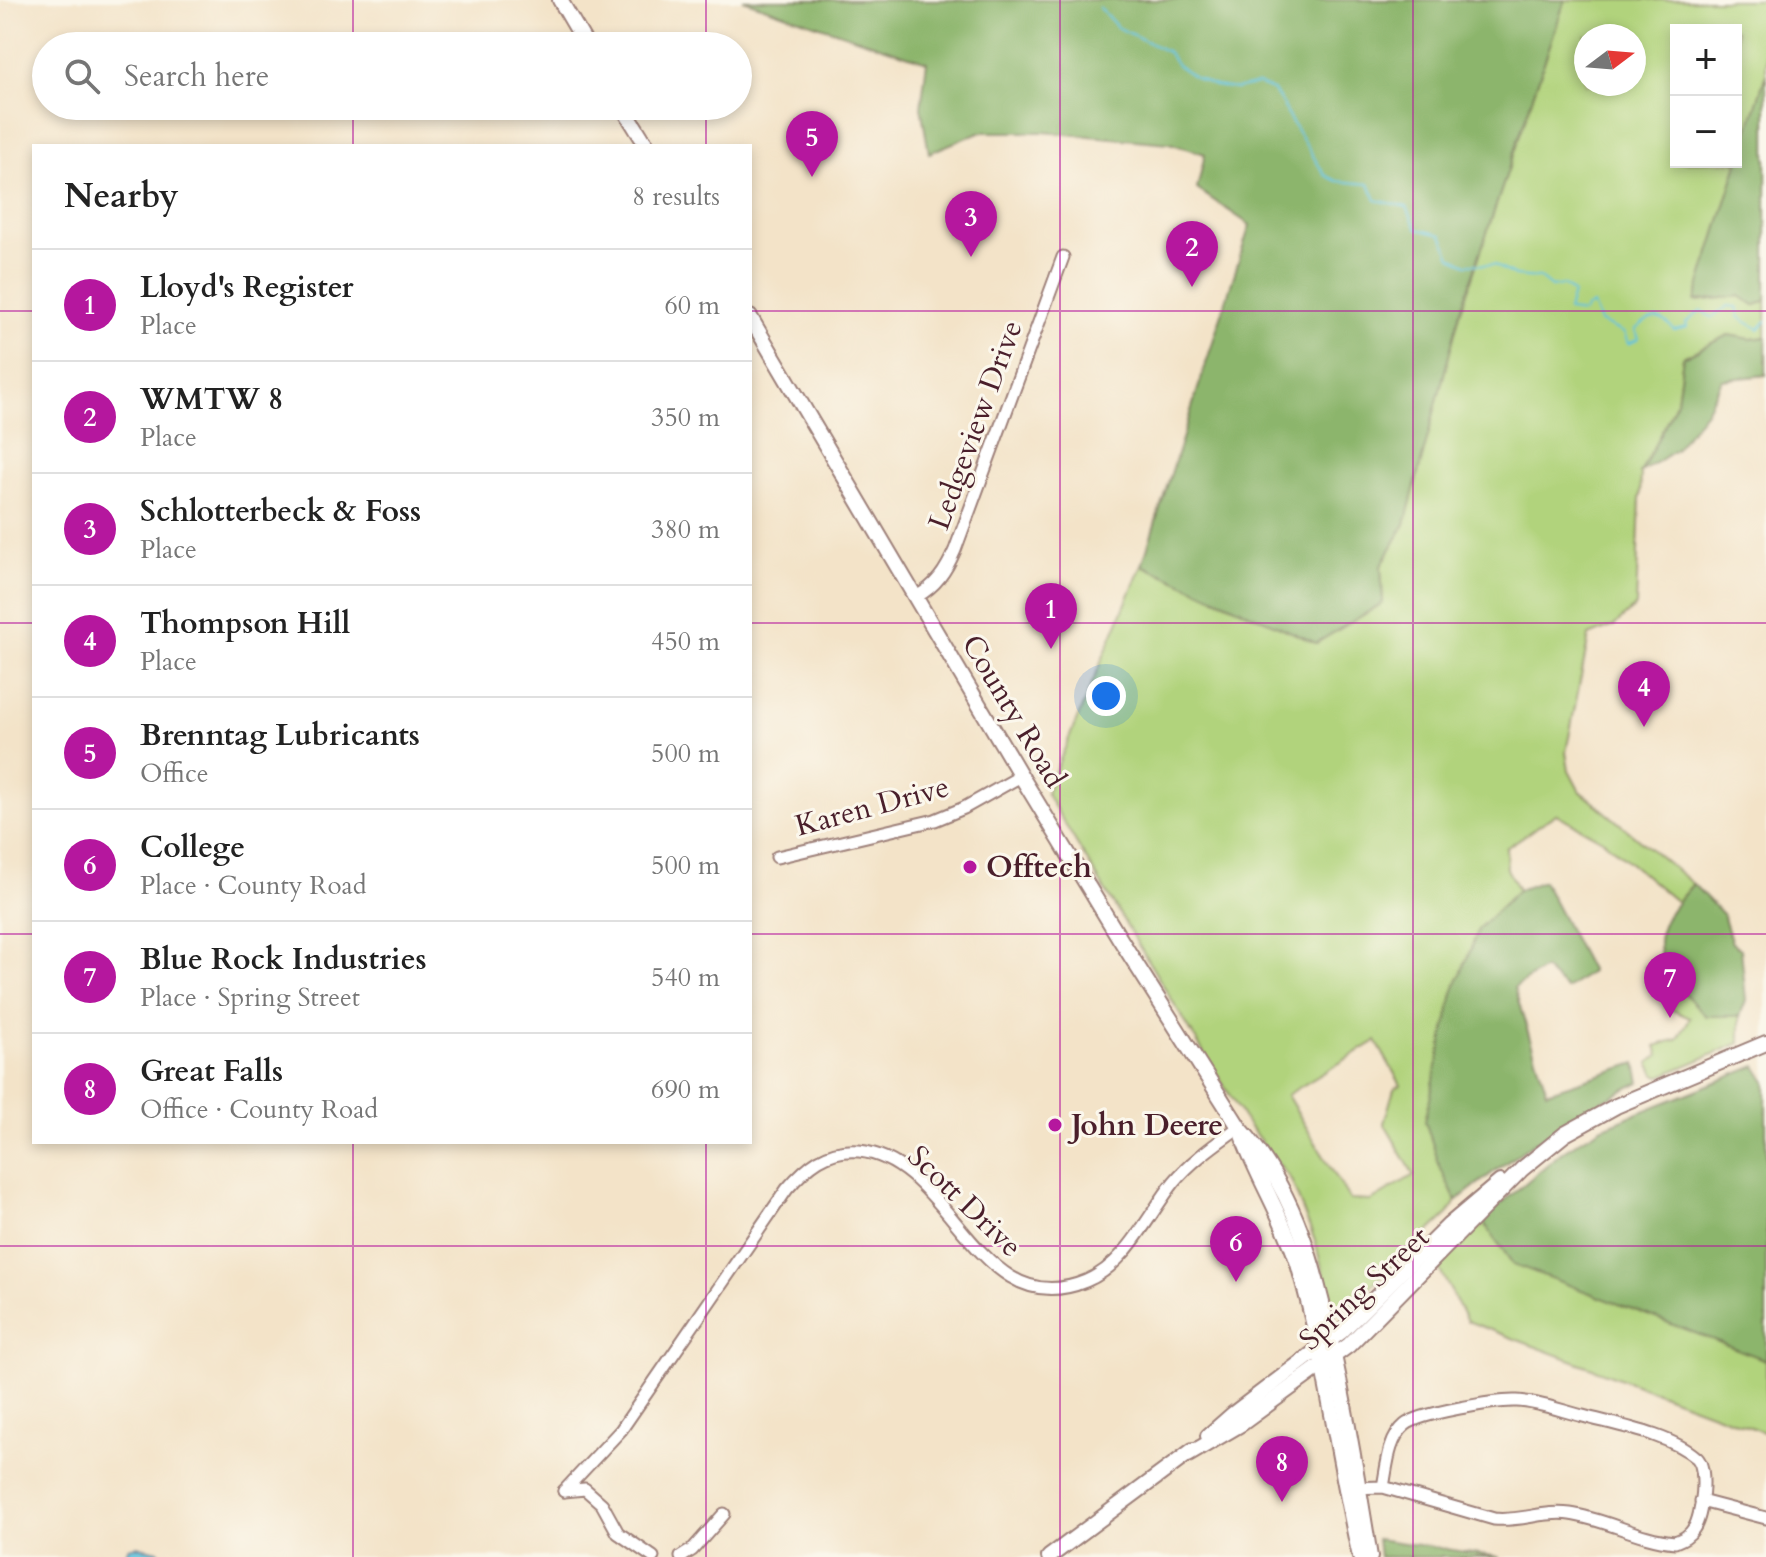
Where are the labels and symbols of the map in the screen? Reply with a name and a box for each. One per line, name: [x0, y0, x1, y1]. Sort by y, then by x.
north arrow: [1574, 24, 1646, 96]
pin: 5: [786, 111, 838, 177]
pin: 3: [945, 191, 997, 257]
pin: 2: [1166, 221, 1218, 287]
street label: Ledgeview Drive: [919, 315, 1032, 536]
pin: 1: [1025, 583, 1077, 649]
street label: County Road: [952, 627, 1075, 796]
pin: 4: [1618, 661, 1670, 727]
your location: [1086, 676, 1126, 716]
street label: Karen Drive: [791, 766, 954, 847]
place label: Offtech: [986, 847, 1092, 888]
marker: Offtech: [961, 858, 979, 876]
pin: 7: [1644, 952, 1696, 1018]
place label: John Deere: [1067, 1105, 1223, 1146]
marker: John Deere: [1046, 1116, 1064, 1134]
street label: Scott Drive: [898, 1136, 1031, 1266]
pin: 6: [1210, 1216, 1262, 1282]
street label: Spring Street: [1290, 1217, 1439, 1359]
pin: 8: [1256, 1436, 1308, 1502]

